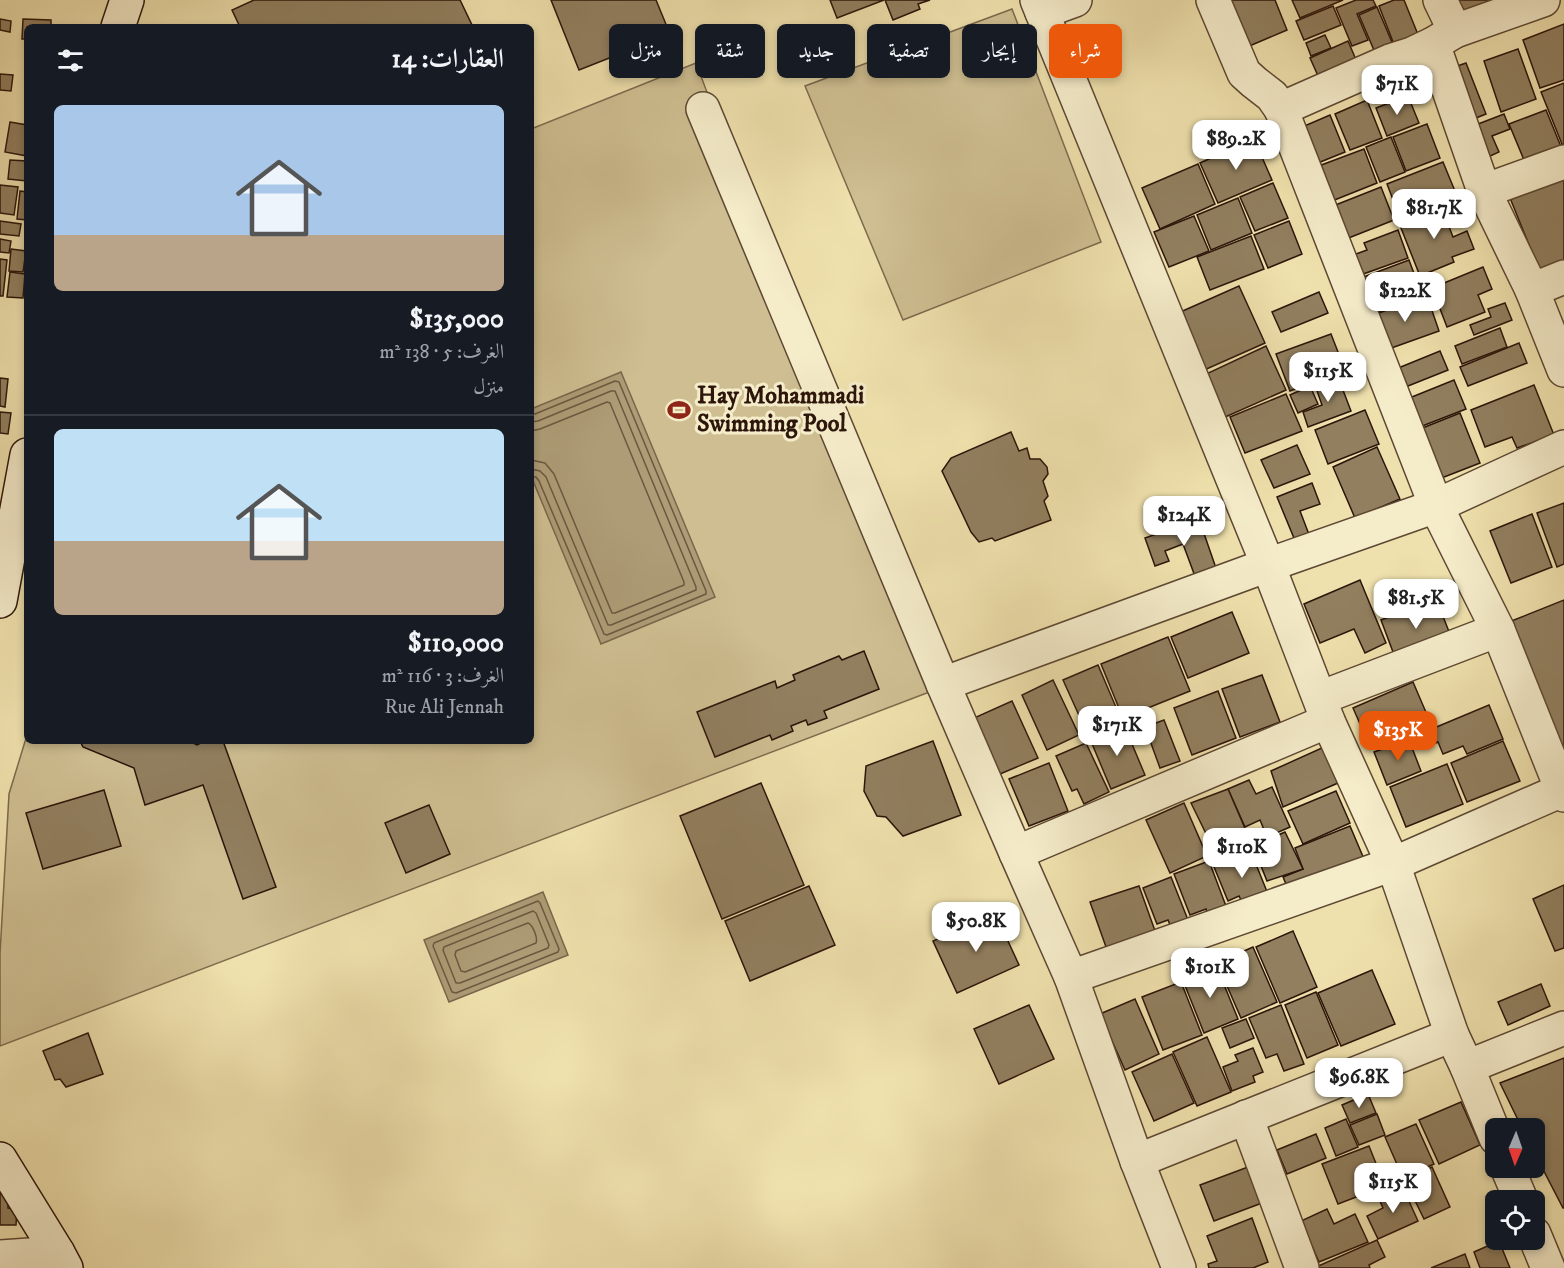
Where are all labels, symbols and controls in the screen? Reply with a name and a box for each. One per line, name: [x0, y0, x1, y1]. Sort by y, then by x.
chip: منزل: [609, 24, 683, 78]
chip: شقة: [695, 24, 765, 78]
chip: جديد: [777, 24, 855, 78]
chip: تصفية: [867, 24, 950, 78]
chip: إيجار: [962, 24, 1037, 78]
chip: شراء: [1049, 24, 1122, 78]
text: العقارات: 14: [392, 43, 504, 76]
icon: filters: [54, 44, 87, 77]
pin: $71K: [1361, 65, 1433, 116]
text: $71K: [1376, 72, 1418, 97]
pin: $89.2K: [1187, 120, 1285, 171]
text: $89.2K: [1206, 127, 1266, 152]
icon: home: [225, 144, 333, 252]
pin: $81.7K: [1385, 189, 1483, 240]
text: $81.7K: [1406, 196, 1462, 221]
pin: $122K: [1363, 272, 1447, 323]
text: $122K: [1379, 279, 1431, 304]
text: $135,000: [409, 303, 504, 336]
text: الغرف: 5 · 138 m²: [379, 340, 504, 365]
pin: $115K: [1286, 352, 1370, 403]
text: $115K: [1303, 359, 1353, 384]
text: منزل: [473, 375, 504, 400]
place label: Hay Mohammadi Swimming Pool: [697, 381, 864, 439]
sports icon: Hay Mohammadi Swimming Pool: [666, 397, 692, 423]
icon: home: [225, 468, 333, 576]
pin: $124K: [1142, 496, 1226, 547]
text: $124K: [1157, 503, 1211, 528]
pin: $81.5K: [1367, 579, 1465, 630]
text: $81.5K: [1388, 586, 1444, 611]
text: $110,000: [408, 627, 504, 660]
text: الغرف: 3 · 116 m²: [382, 664, 504, 689]
text: Rue Ali Jennah: [385, 695, 504, 720]
pin: $171K: [1075, 706, 1159, 757]
pin: $135K: [1356, 711, 1440, 762]
text: $171K: [1092, 713, 1142, 738]
text: $135K: [1373, 718, 1423, 743]
pin: $110K: [1200, 828, 1284, 879]
text: $110K: [1217, 835, 1267, 860]
pin: $50.8K: [927, 902, 1025, 953]
text: $50.8K: [946, 909, 1006, 934]
pin: $101K: [1168, 948, 1252, 999]
text: $101K: [1185, 955, 1235, 980]
pin: $96.8K: [1310, 1058, 1408, 1109]
text: $96.8K: [1329, 1065, 1389, 1090]
north arrow: [1485, 1118, 1545, 1178]
map controls: [1485, 1118, 1545, 1250]
pin: $115K: [1351, 1163, 1435, 1214]
text: $115K: [1368, 1170, 1418, 1195]
button: locate: [1485, 1190, 1545, 1250]

